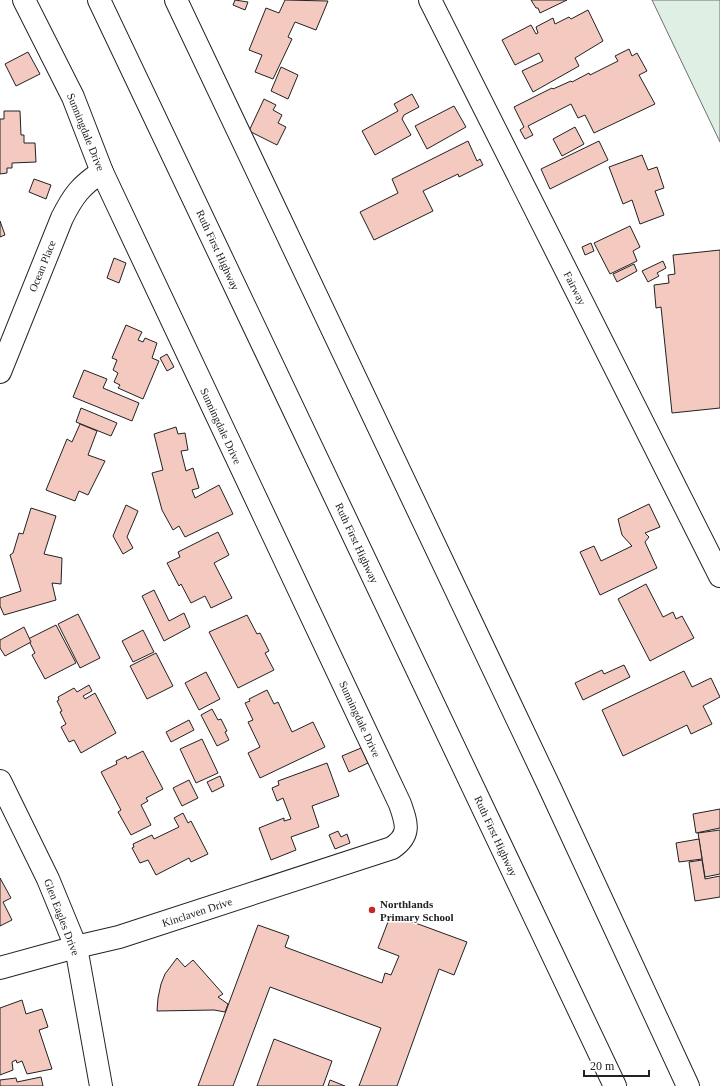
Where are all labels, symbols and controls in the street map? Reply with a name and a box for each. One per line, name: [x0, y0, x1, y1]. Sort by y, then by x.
street label: Sunningdale Drive: [65, 91, 107, 173]
street label: Ruth First Highway: [194, 208, 242, 293]
street label: Ocean Place: [26, 238, 58, 294]
street label: Fairway: [561, 269, 589, 307]
street label: Sunningdale Drive: [198, 386, 244, 466]
street label: Ruth First Highway: [333, 501, 381, 586]
street label: Sunningdale Drive: [337, 679, 383, 759]
street label: Ruth First Highway: [472, 794, 520, 879]
street label: Glen Eagles Drive: [42, 877, 82, 957]
street label: Kinclaven Drive: [160, 895, 234, 929]
place label: Northlands Primary School: [380, 898, 454, 923]
marker: Northlands Primary School: [367, 905, 377, 915]
scale bar: [584, 1052, 649, 1078]
text: 20 m: [590, 1059, 615, 1073]

